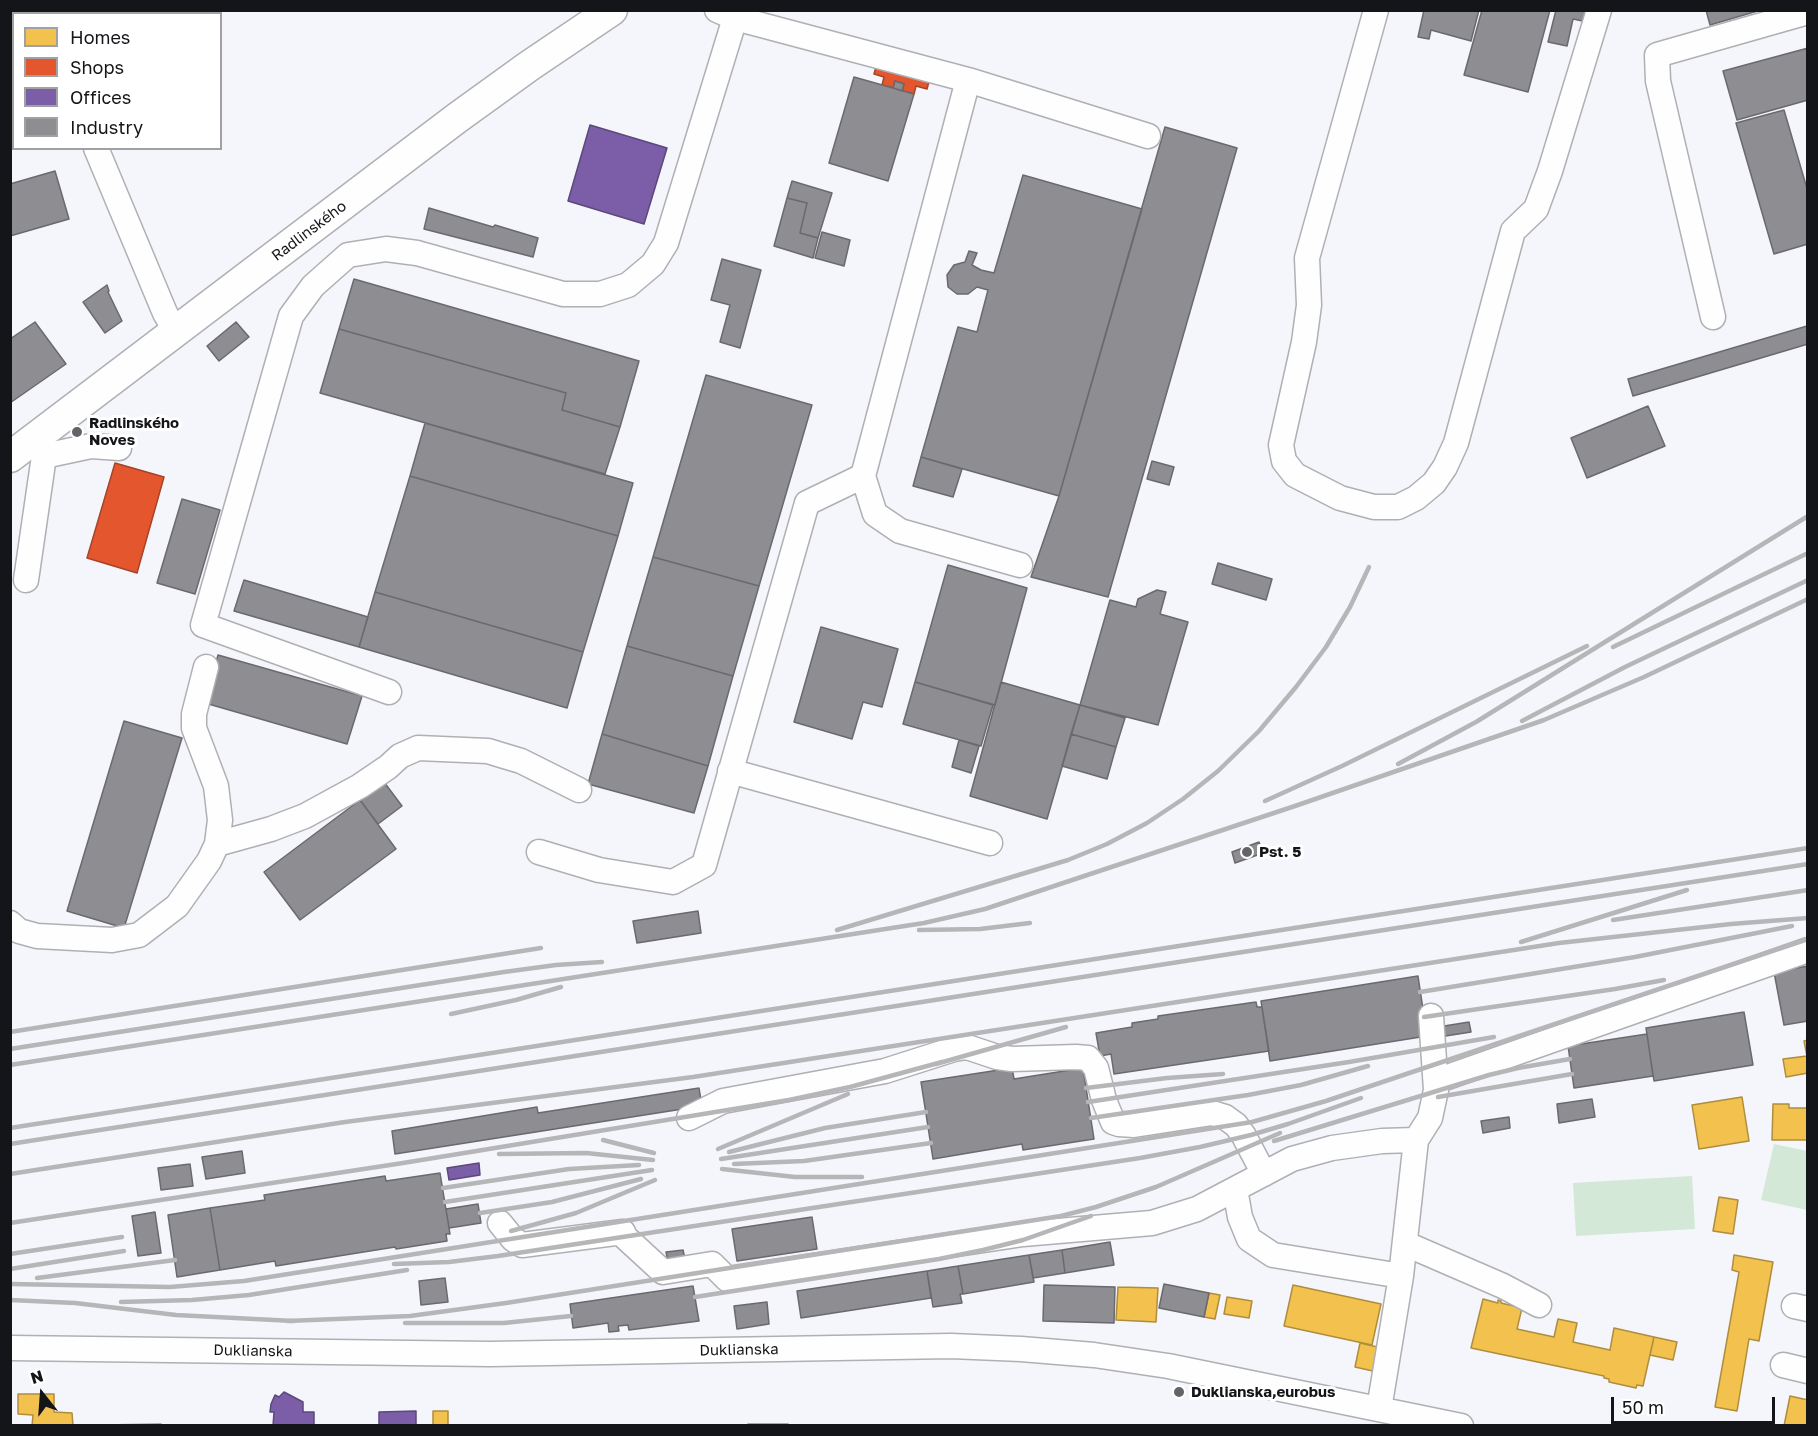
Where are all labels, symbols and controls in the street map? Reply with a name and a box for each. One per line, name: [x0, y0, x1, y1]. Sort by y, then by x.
legend: [12, 12, 222, 150]
text: Homes: [70, 26, 130, 48]
text: Shops: [70, 56, 124, 78]
text: Offices: [70, 86, 131, 108]
text: Industry: [70, 116, 143, 138]
street label: Radlinského: [268, 197, 350, 265]
place label: Radlinského Noves: [89, 414, 179, 449]
marker: Radlinského Noves: [70, 425, 84, 439]
place label: Pst. 5: [1259, 843, 1301, 861]
marker: Pst. 5: [1240, 845, 1254, 859]
street label: Duklianska: [699, 1340, 779, 1360]
street label: Duklianska: [213, 1341, 293, 1361]
north arrow: [12, 1364, 72, 1424]
text: N: [28, 1365, 45, 1388]
place label: Duklianska,eurobus: [1191, 1383, 1335, 1401]
marker: Duklianska,eurobus: [1172, 1385, 1186, 1399]
scale bar: [1614, 1385, 1778, 1423]
text: 50 m: [1622, 1396, 1664, 1418]

